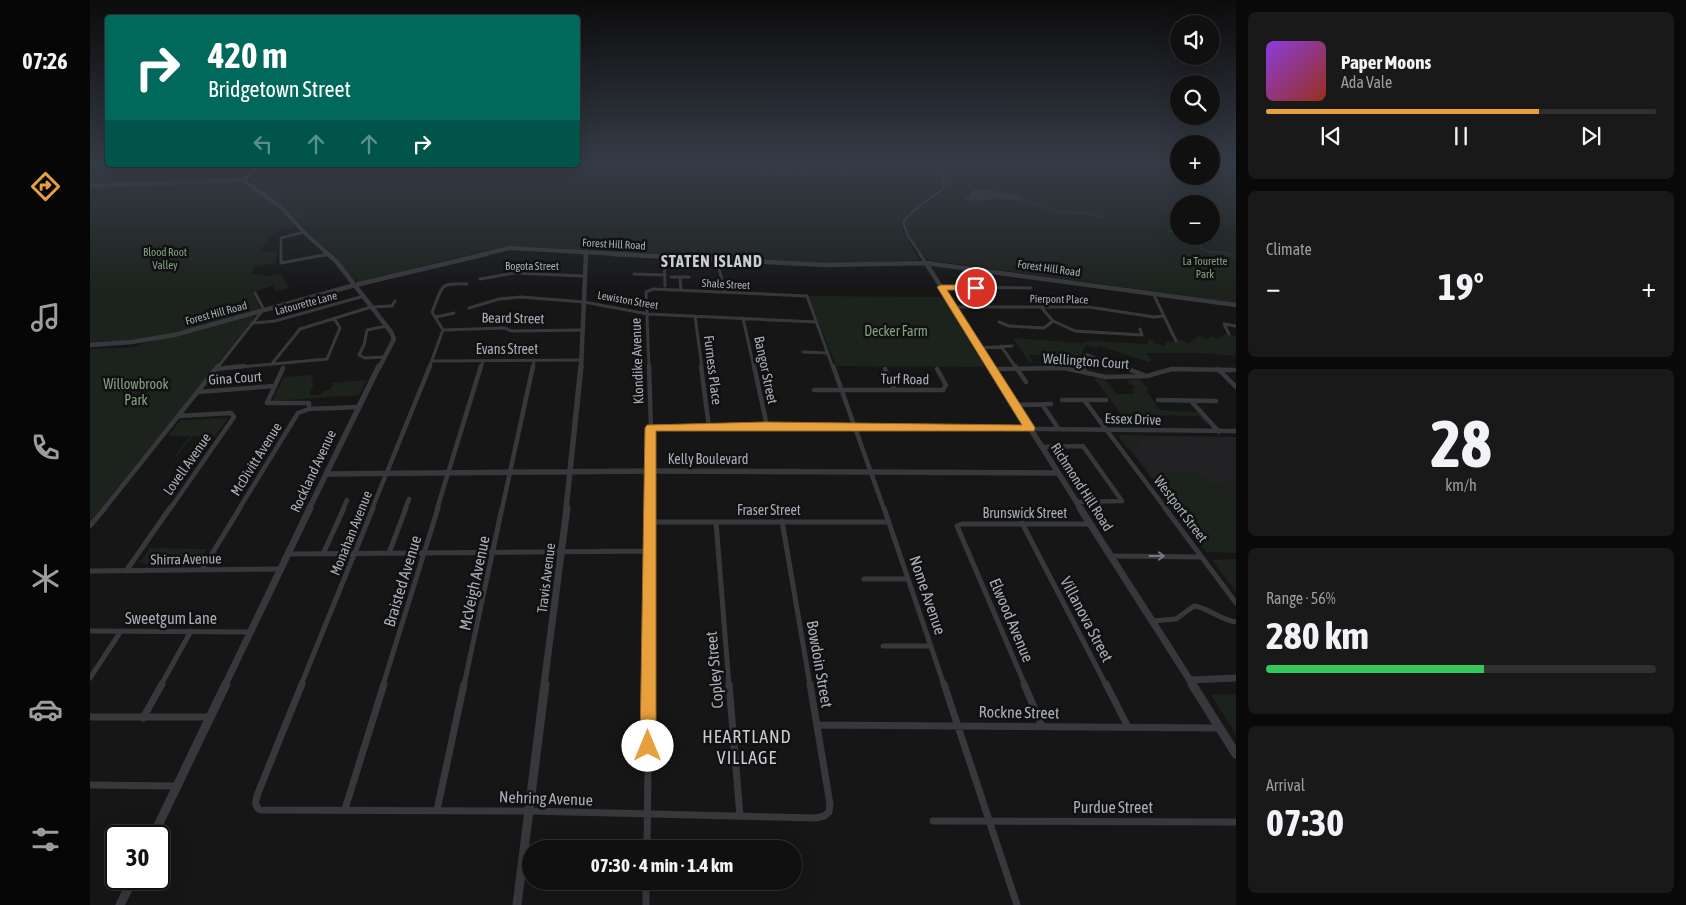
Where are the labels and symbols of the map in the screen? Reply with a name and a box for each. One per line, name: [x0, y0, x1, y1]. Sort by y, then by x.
street label: Forest Hill Road: [582, 236, 646, 252]
park label: Blood Root Valley: [143, 246, 187, 271]
district label: STATEN ISLAND: [661, 252, 763, 270]
park label: La Tourette Park: [1183, 255, 1228, 280]
street label: Forest Hill Road: [1017, 258, 1081, 278]
street label: Bogota Street: [505, 260, 559, 272]
pin: [955, 267, 997, 309]
street label: Shale Street: [701, 277, 751, 291]
street label: Latourette Lane: [274, 289, 338, 317]
street label: Lewiston Street: [597, 289, 659, 311]
street label: Pierpont Place: [1029, 292, 1089, 306]
street label: Forest Hill Road: [184, 299, 248, 327]
street label: Beard Street: [481, 309, 545, 327]
street label: Klondike Avenue: [627, 317, 647, 405]
park label: Decker Farm: [864, 323, 928, 339]
street label: Furness Place: [701, 334, 725, 406]
street label: Bangor Street: [751, 335, 781, 405]
street label: Evans Street: [476, 341, 538, 357]
street label: Wellington Court: [1042, 350, 1130, 372]
street label: Gina Court: [208, 368, 262, 388]
street label: Turf Road: [881, 371, 929, 387]
park label: Willowbrook Park: [103, 376, 169, 408]
street label: Essex Drive: [1104, 410, 1162, 428]
street label: McDivitt Avenue: [227, 419, 285, 499]
street label: Rockland Avenue: [287, 427, 339, 515]
street label: Lovell Avenue: [160, 430, 214, 498]
street label: Richmond Hill Road: [1048, 440, 1116, 534]
street label: Kelly Boulevard: [668, 451, 748, 467]
street label: Westport Street: [1151, 473, 1211, 545]
street label: Monahan Avenue: [327, 488, 375, 578]
street label: Fraser Street: [737, 502, 801, 518]
street label: Brunswick Street: [983, 505, 1067, 521]
street label: Braisted Avenue: [380, 533, 424, 629]
street label: McVeigh Avenue: [455, 534, 494, 632]
street label: Travis Avenue: [534, 542, 558, 614]
street label: Shirra Avenue: [150, 550, 222, 568]
one-way arrow: [1148, 551, 1164, 561]
street label: Nome Avenue: [906, 553, 950, 637]
street label: Villanova Street: [1057, 573, 1117, 665]
street label: Elwood Avenue: [986, 575, 1038, 665]
street label: Sweetgum Lane: [125, 609, 217, 628]
street label: Bowdoin Street: [803, 619, 837, 709]
street label: Copley Street: [702, 630, 727, 709]
street label: Rockne Street: [978, 702, 1060, 722]
position arrow: [621, 719, 673, 771]
district label: HEARTLAND VILLAGE: [702, 726, 792, 768]
street label: Nehring Avenue: [499, 787, 593, 810]
street label: Purdue Street: [1073, 798, 1153, 816]
speed limit sign: 30: [105, 825, 170, 890]

